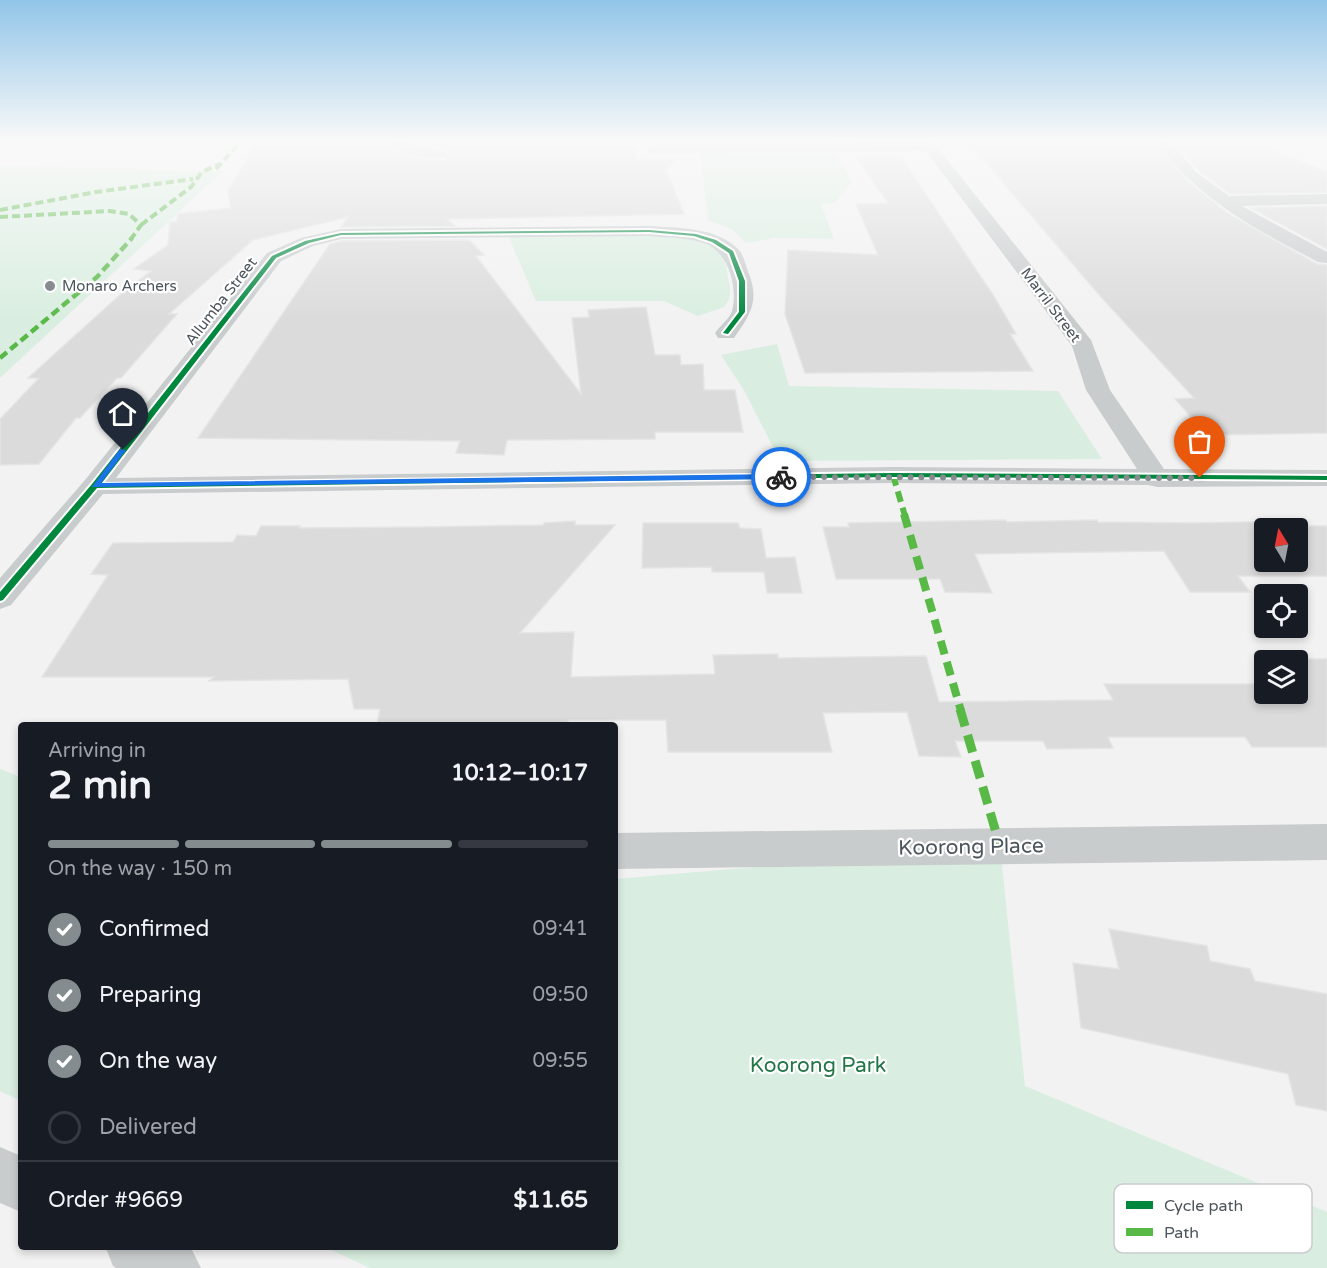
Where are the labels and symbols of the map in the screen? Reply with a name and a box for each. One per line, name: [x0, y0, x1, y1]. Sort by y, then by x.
street label: Allumba Street: [181, 253, 261, 348]
street label: Marril Street: [1017, 264, 1085, 346]
place label: Monaro Archers: [62, 277, 177, 295]
marker: Monaro Archers: [43, 279, 57, 293]
pin: [97, 388, 148, 450]
pin: [1174, 416, 1225, 478]
courier: [751, 447, 811, 507]
north arrow: [1254, 518, 1308, 572]
street label: Koorong Place: [898, 833, 1044, 861]
park label: Koorong Park: [750, 1053, 886, 1078]
legend: [1114, 1184, 1312, 1253]
text: Cycle path: [1164, 1196, 1243, 1216]
text: Path: [1164, 1223, 1199, 1243]

